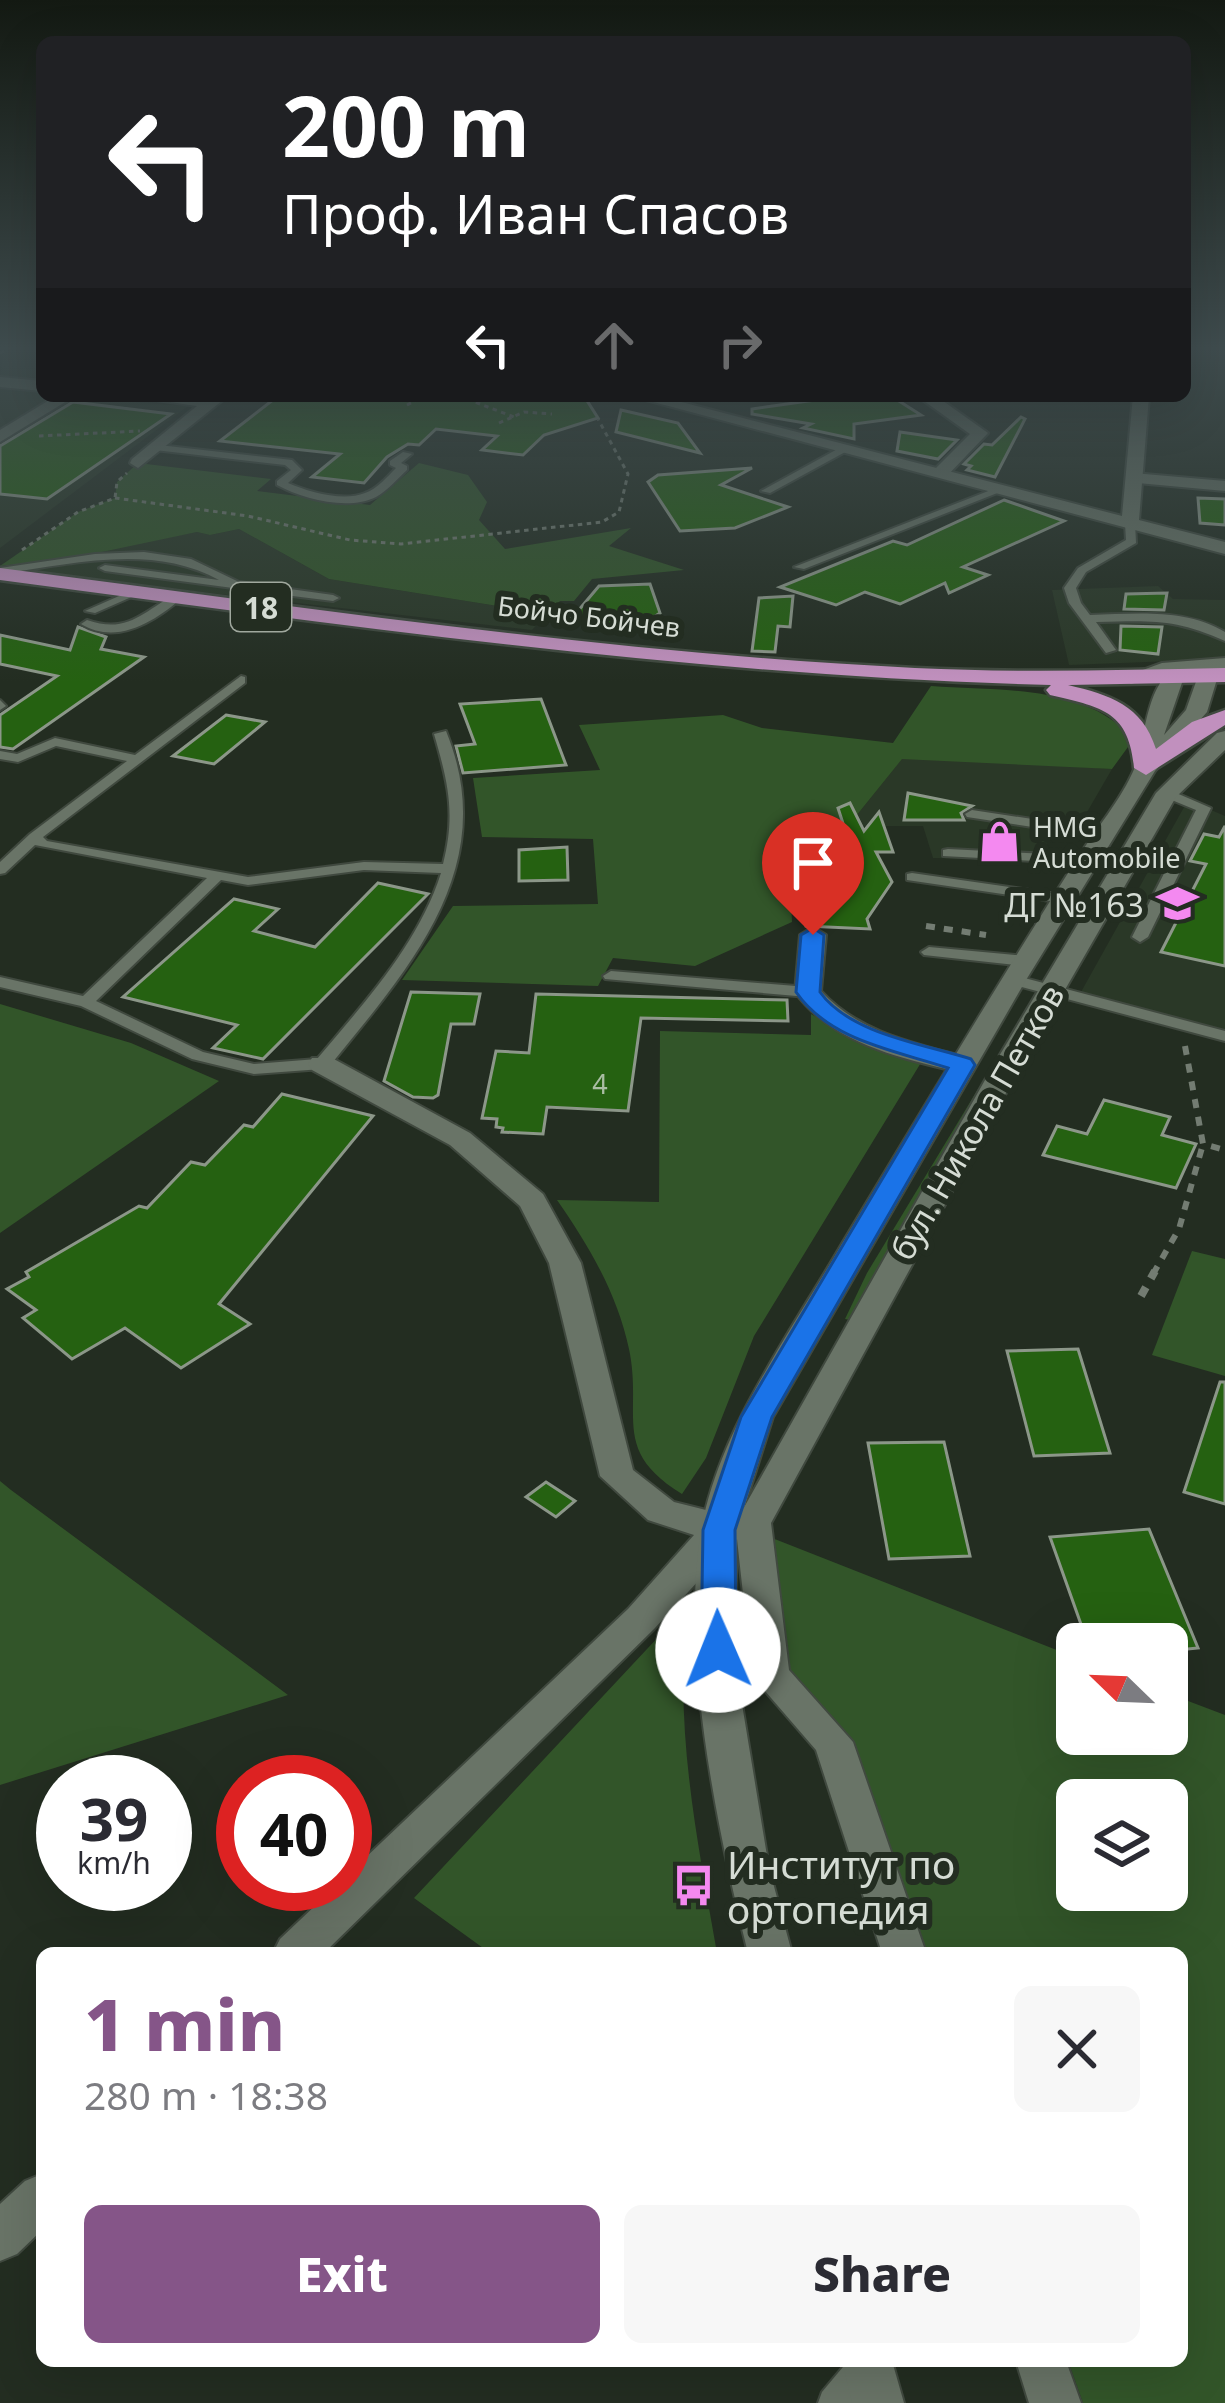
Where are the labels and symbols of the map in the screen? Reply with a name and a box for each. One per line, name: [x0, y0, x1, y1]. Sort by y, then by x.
road number: 18: [231, 583, 291, 631]
street label: Бойчо Бойчев: [496, 586, 682, 646]
place label: HMG Automobile: [1033, 808, 1180, 876]
pin: [762, 812, 864, 935]
shop icon: HMG Automobile: [976, 819, 1022, 865]
school or university icon: ДГ №163: [1155, 881, 1201, 927]
place label: ДГ №163: [1004, 882, 1144, 927]
street label: бул. Никола Петков: [880, 976, 1074, 1268]
house number: 4: [592, 1065, 608, 1102]
position arrow: [655, 1587, 781, 1713]
north arrow: [1056, 1623, 1188, 1755]
speed limit sign: 40: [216, 1755, 372, 1911]
place label: Институт по ортопедия: [727, 1837, 955, 1935]
bus stop icon: Институт по ортопедия: [670, 1862, 716, 1908]

